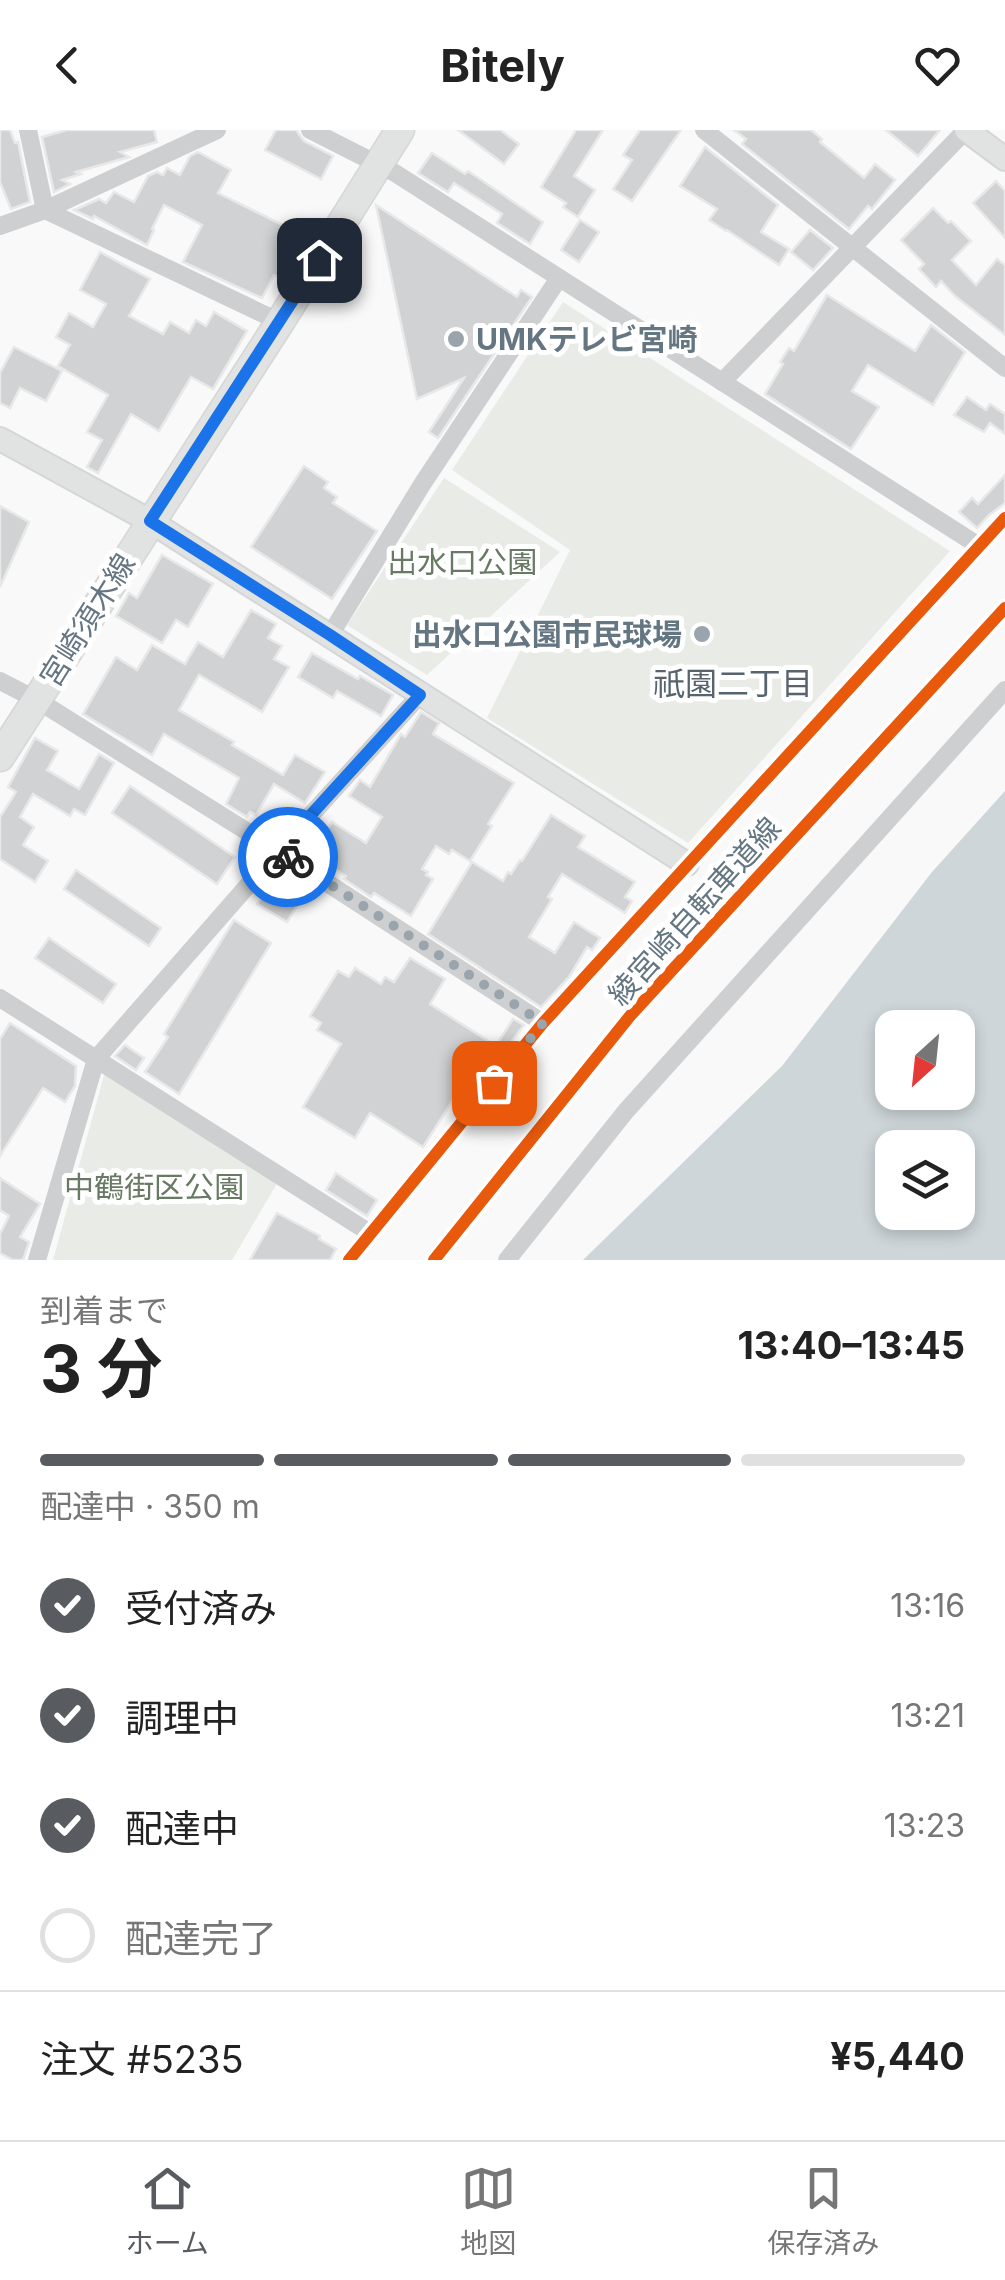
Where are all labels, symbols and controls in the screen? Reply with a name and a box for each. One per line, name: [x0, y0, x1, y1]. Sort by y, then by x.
icon: back: [40, 38, 95, 93]
text: Bitely: [440, 38, 565, 93]
icon: heart: [910, 38, 965, 93]
pin: [277, 218, 362, 303]
icon: home: [292, 233, 347, 288]
place label: UMKテレビ宮崎: [476, 321, 697, 357]
marker: UMKテレビ宮崎: [445, 328, 467, 350]
park label: 出水口公園: [387, 544, 537, 580]
street label: 宮崎須木線: [32, 547, 142, 693]
place label: 出水口公園市民球場: [412, 616, 682, 652]
marker: 出水口公園市民球場: [691, 623, 713, 645]
district label: 祇園二丁目: [653, 664, 813, 703]
courier: [238, 807, 338, 907]
street label: 綾宮崎自転車道線: [600, 810, 788, 1012]
icon: bike: [261, 830, 316, 885]
north arrow: [875, 1010, 975, 1110]
map controls: [875, 1010, 975, 1230]
pin: [452, 1041, 537, 1126]
icon: bag: [467, 1056, 522, 1111]
button: layers: [875, 1130, 975, 1230]
park label: 中鶴街区公園: [64, 1169, 244, 1205]
text: 到着まで: [40, 1291, 168, 1330]
text: 13:40–13:45: [737, 1322, 965, 1368]
text: 3 分: [40, 1329, 162, 1408]
text: 配達中 · 350 m: [40, 1487, 260, 1526]
icon: check: [40, 1578, 95, 1633]
text: 受付済み: [125, 1585, 277, 1631]
text: 13:16: [890, 1586, 965, 1625]
icon: check: [40, 1688, 95, 1743]
text: 調理中: [125, 1695, 239, 1741]
text: 13:21: [890, 1696, 965, 1735]
icon: check: [40, 1798, 95, 1853]
text: 配達中: [125, 1805, 239, 1851]
text: 13:23: [884, 1806, 965, 1845]
text: 配達完了: [125, 1915, 277, 1961]
text: ¥5,440: [830, 2033, 965, 2079]
text: 注文 #5235: [40, 2036, 244, 2082]
tab: ホーム: [126, 2161, 209, 2261]
tab: 地図: [460, 2161, 516, 2261]
tab: 保存済み: [767, 2161, 879, 2261]

